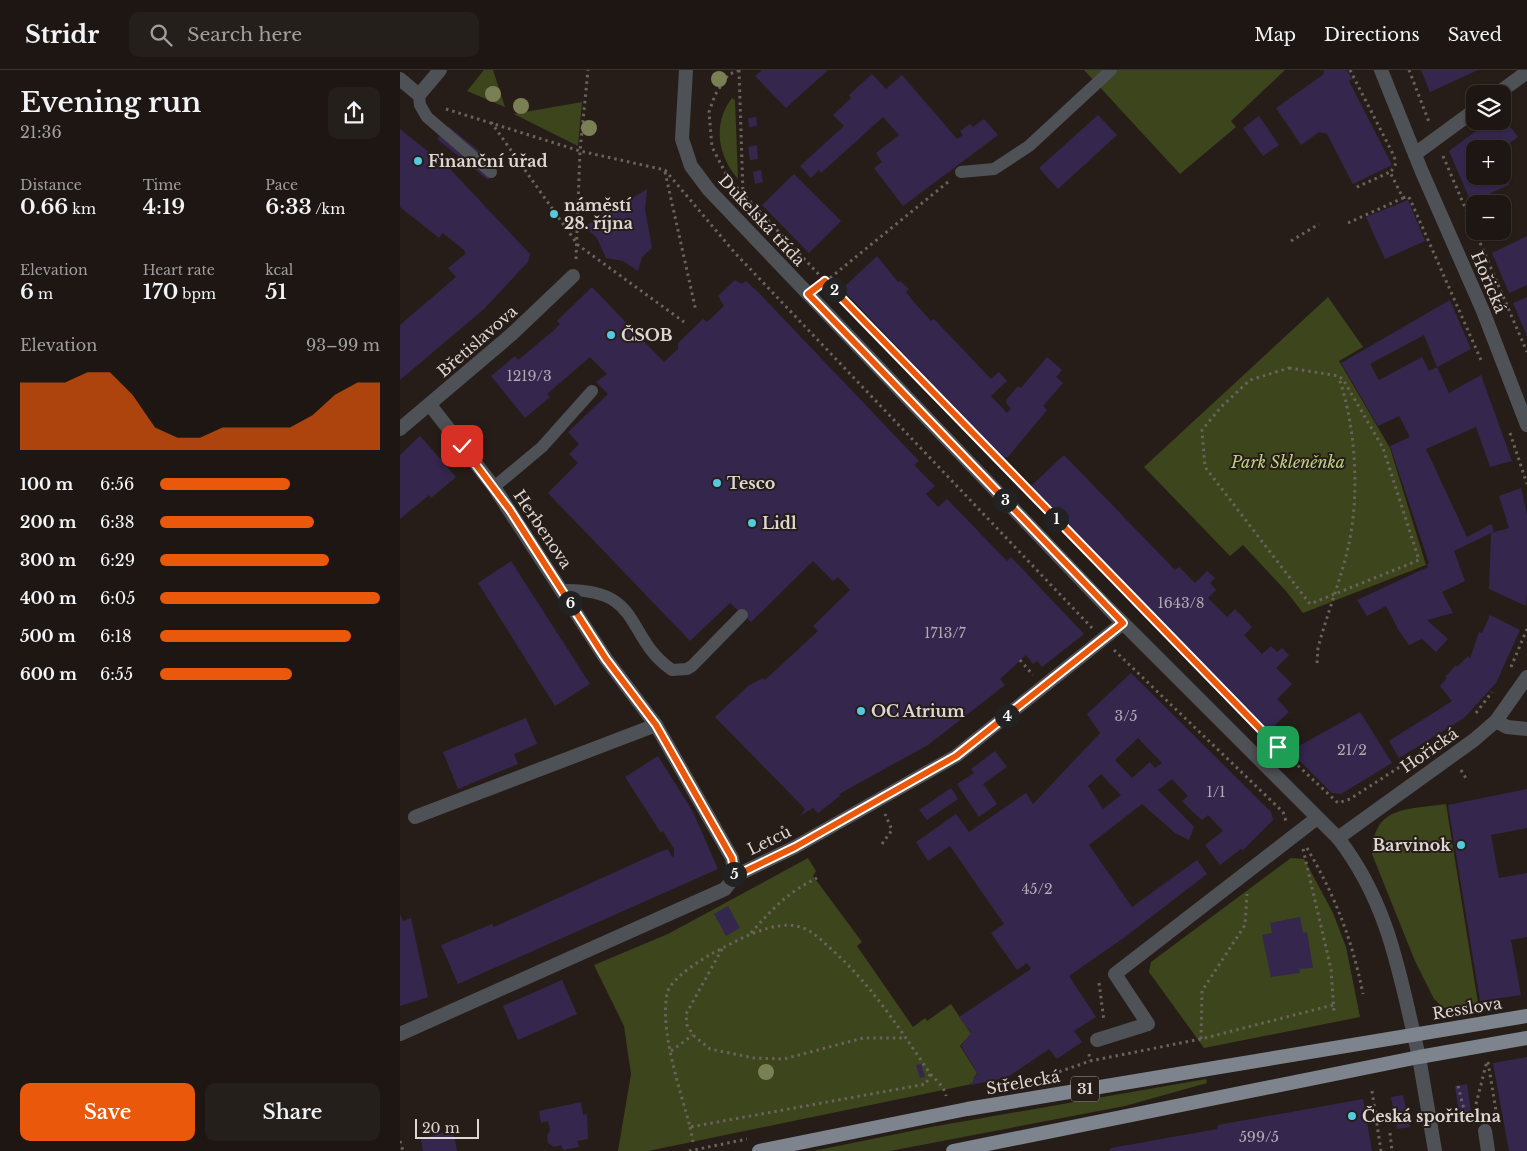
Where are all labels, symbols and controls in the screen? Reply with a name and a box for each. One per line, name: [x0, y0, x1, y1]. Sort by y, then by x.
search box: [129, 12, 479, 57]
text: Stridr: [25, 20, 99, 49]
icon: search: [147, 21, 175, 49]
text: Search here: [187, 23, 302, 46]
text: Map: [1254, 24, 1296, 46]
text: Directions: [1324, 24, 1420, 46]
text: Saved: [1448, 24, 1502, 46]
text: Evening run: [20, 85, 201, 120]
map controls: [1466, 85, 1511, 240]
button: layers: [1466, 85, 1511, 130]
button: share: [328, 87, 380, 139]
text: 21:36: [20, 122, 62, 142]
button: +: [1466, 140, 1511, 185]
place label: Finanční úřad: [428, 151, 548, 171]
marker: Finanční úřad: [412, 155, 424, 167]
street label: Dukelská třída: [715, 170, 810, 270]
text: Distance: [20, 176, 82, 194]
text: Time: [143, 176, 181, 194]
text: Pace: [265, 176, 298, 194]
text: 0.66: [20, 194, 68, 220]
text: 4:19: [143, 194, 185, 220]
text: 6:33: [265, 194, 312, 220]
place label: náměstí 28. října: [564, 195, 633, 233]
button: −: [1466, 195, 1511, 240]
text: km: [68, 200, 96, 218]
text: /km: [312, 200, 345, 218]
marker: náměstí 28. října: [548, 208, 560, 220]
street label: Hořická: [1467, 248, 1511, 316]
text: Elevation: [20, 261, 88, 279]
text: Heart rate: [143, 261, 215, 279]
text: kcal: [265, 261, 293, 279]
pin: 2: [822, 278, 846, 302]
text: 6: [20, 279, 34, 305]
text: 170: [143, 279, 178, 305]
text: 51: [265, 279, 287, 305]
text: 2: [830, 281, 839, 299]
text: m: [34, 285, 53, 303]
text: bpm: [178, 285, 216, 303]
street label: Břetislavova: [433, 301, 521, 381]
place label: ČSOB: [621, 325, 673, 345]
marker: ČSOB: [605, 329, 617, 341]
text: Elevation: [20, 335, 97, 355]
text: 93–99 m: [306, 335, 380, 355]
house number: 1219/3: [506, 367, 552, 385]
pin: [441, 425, 483, 467]
icon: check: [448, 432, 476, 460]
park label: Park Skleněnka: [1230, 452, 1345, 472]
place label: Tesco: [727, 473, 775, 493]
text: 100 m: [20, 474, 73, 494]
text: 6:56: [100, 474, 134, 494]
marker: Tesco: [711, 477, 723, 489]
street label: Herbenova: [509, 486, 577, 572]
pin: 3: [992, 488, 1018, 512]
text: 3: [1001, 491, 1010, 509]
pin: 1: [1044, 506, 1068, 532]
text: 1: [1053, 510, 1060, 528]
text: 200 m: [20, 512, 77, 532]
text: 6:38: [100, 512, 134, 532]
place label: Lidl: [762, 513, 797, 533]
marker: Lidl: [746, 517, 758, 529]
text: 300 m: [20, 550, 76, 570]
text: 6:29: [100, 550, 135, 570]
text: 400 m: [20, 588, 77, 608]
text: 6:05: [100, 588, 135, 608]
pin: 6: [558, 590, 582, 616]
text: 6: [566, 594, 575, 612]
house number: 1643/8: [1158, 594, 1204, 612]
house number: 1713/7: [924, 624, 967, 642]
text: 500 m: [20, 626, 76, 646]
text: 6:18: [100, 626, 132, 646]
text: 600 m: [20, 664, 77, 684]
text: 6:55: [100, 664, 133, 684]
place label: OC Atrium: [871, 701, 965, 721]
pin: 4: [994, 704, 1020, 728]
marker: OC Atrium: [855, 705, 867, 717]
text: 4: [1003, 707, 1012, 725]
house number: 3/5: [1115, 707, 1137, 725]
street label: Hořická: [1397, 723, 1462, 777]
pin: [1257, 726, 1299, 768]
icon: arrive: [1264, 733, 1292, 761]
house number: 21/2: [1337, 741, 1367, 759]
house number: 1/1: [1207, 783, 1225, 801]
street label: Letců: [744, 821, 794, 859]
place label: Barvinok: [1373, 835, 1451, 855]
marker: Barvinok: [1455, 839, 1467, 851]
pin: 5: [722, 862, 746, 886]
text: 5: [730, 865, 739, 883]
house number: 45/2: [1021, 880, 1053, 898]
street label: Resslova: [1431, 993, 1503, 1023]
street label: Střelecká: [985, 1066, 1062, 1098]
road number: 31: [1071, 1076, 1099, 1102]
button: Save: [20, 1083, 195, 1141]
button: Share: [205, 1083, 380, 1141]
place label: Česká spořitelna: [1362, 1106, 1501, 1126]
marker: Česká spořitelna: [1346, 1110, 1358, 1122]
scale bar: [415, 1116, 479, 1139]
text: 20 m: [422, 1119, 460, 1137]
house number: 599/5: [1239, 1128, 1279, 1146]

